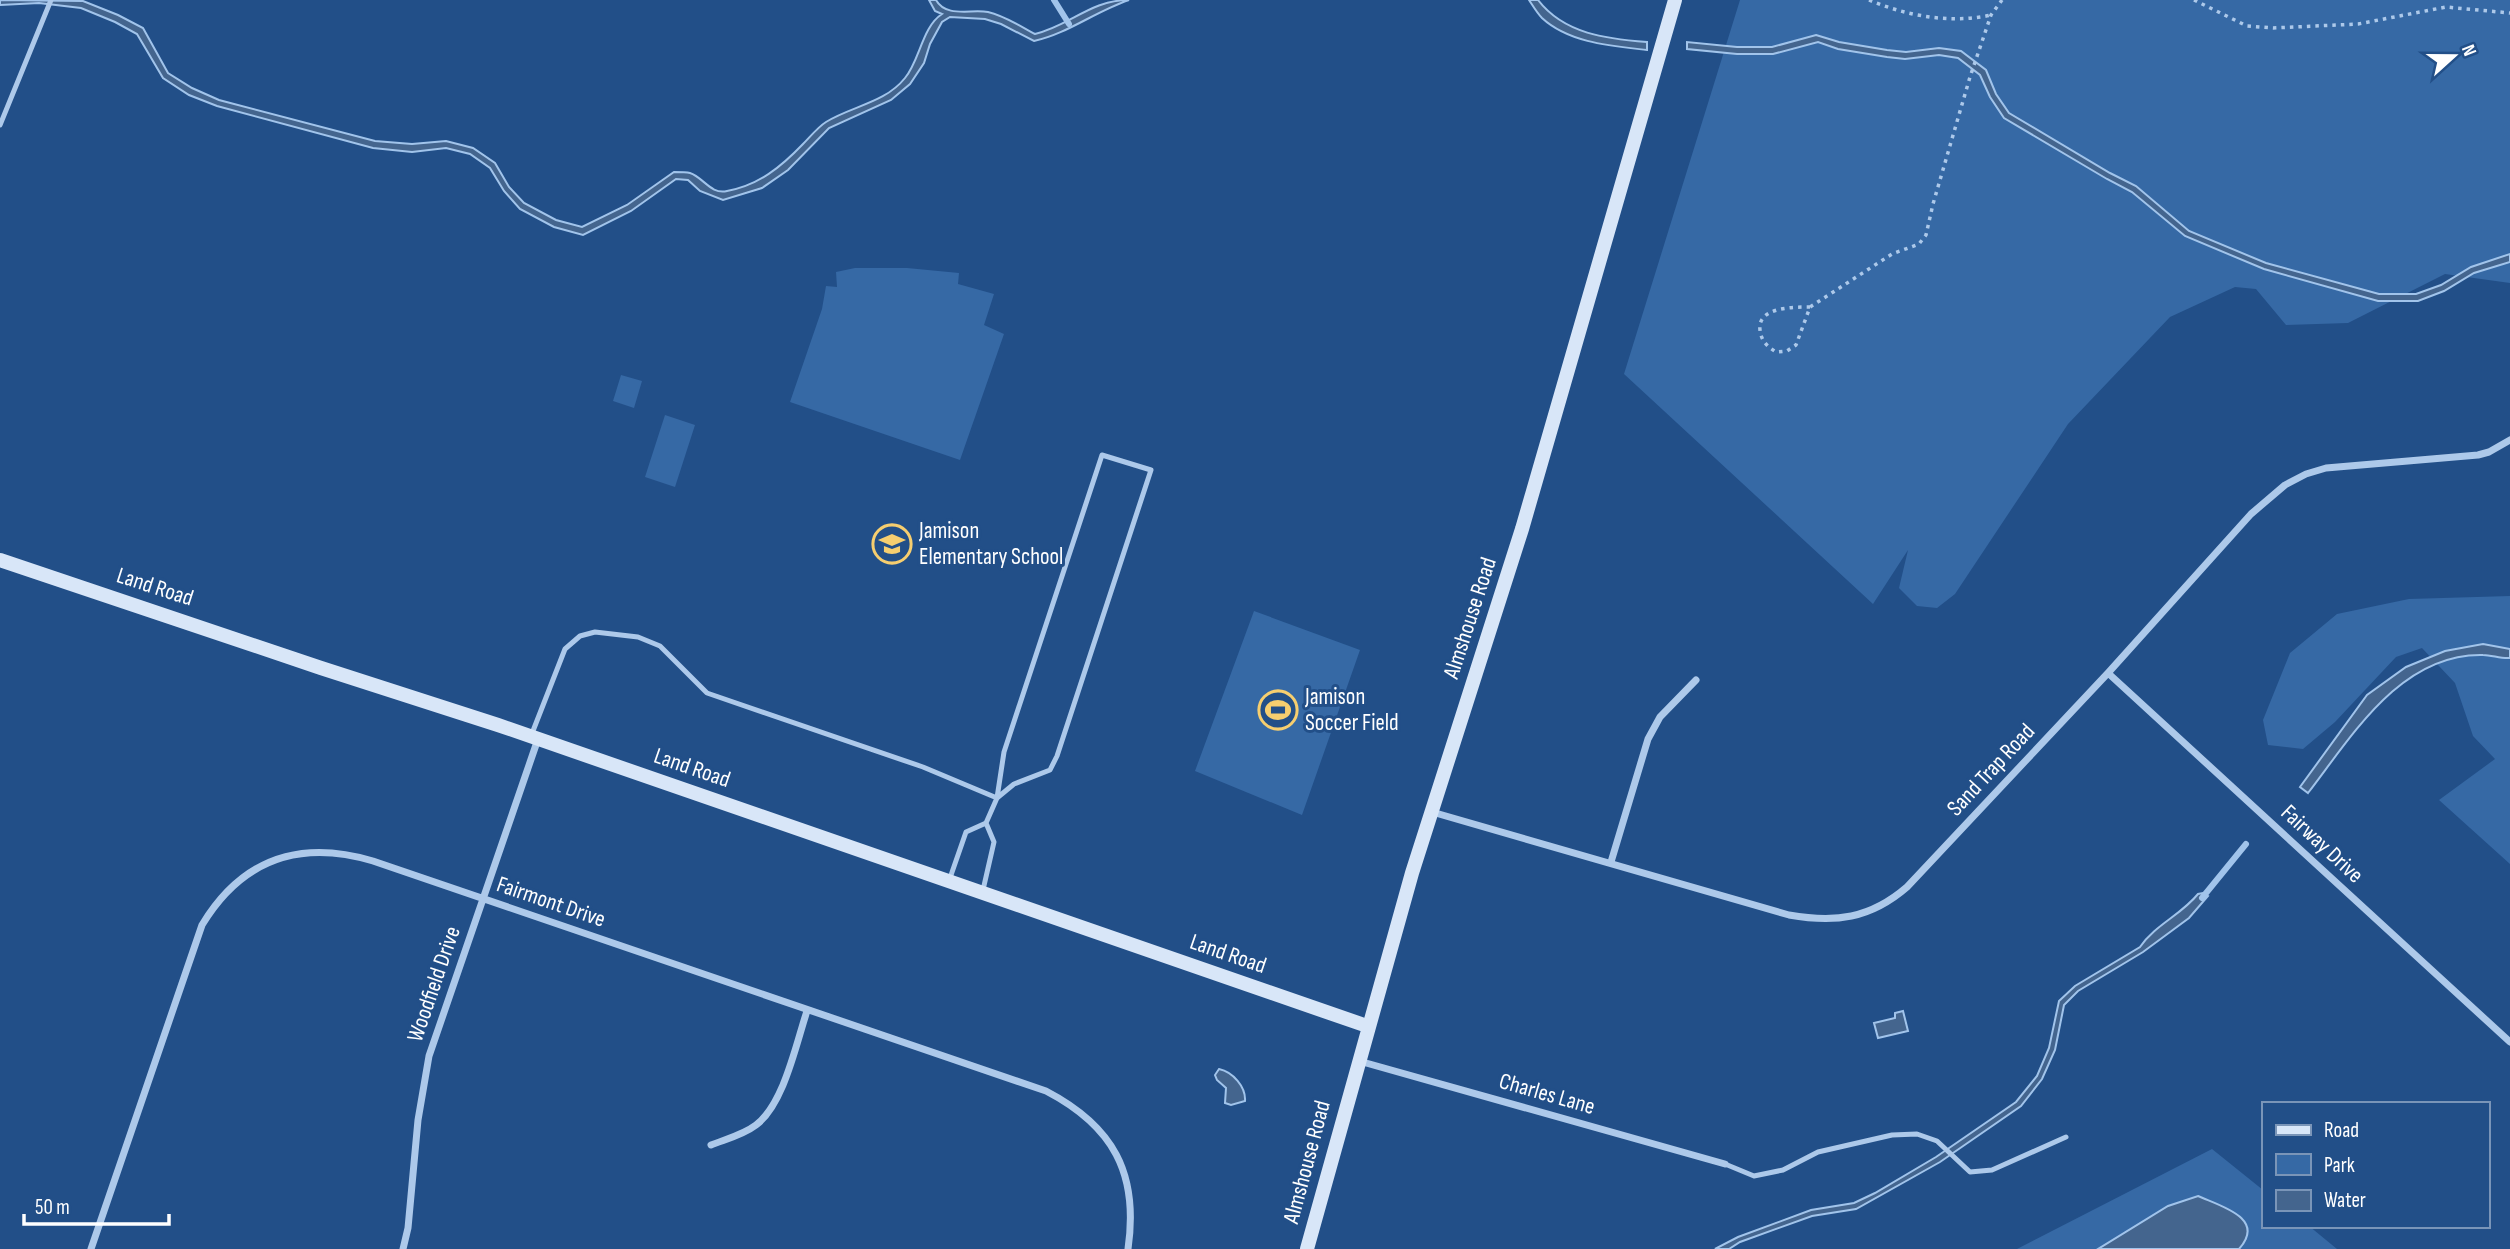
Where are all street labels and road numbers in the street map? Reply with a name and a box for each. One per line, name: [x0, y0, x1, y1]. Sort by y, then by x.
street label: Almshouse Road: [1437, 554, 1503, 683]
street label: Land Road: [113, 562, 197, 612]
street label: Sand Trap Road: [1941, 718, 2041, 822]
street label: Land Road: [650, 742, 734, 794]
street label: Fairway Drive: [2275, 799, 2369, 889]
street label: Fairmont Drive: [493, 870, 609, 934]
street label: Woodfield Drive: [401, 923, 467, 1045]
street label: Land Road: [1186, 928, 1270, 980]
street label: Charles Lane: [1496, 1067, 1598, 1121]
street label: Almshouse Road: [1277, 1098, 1337, 1227]

